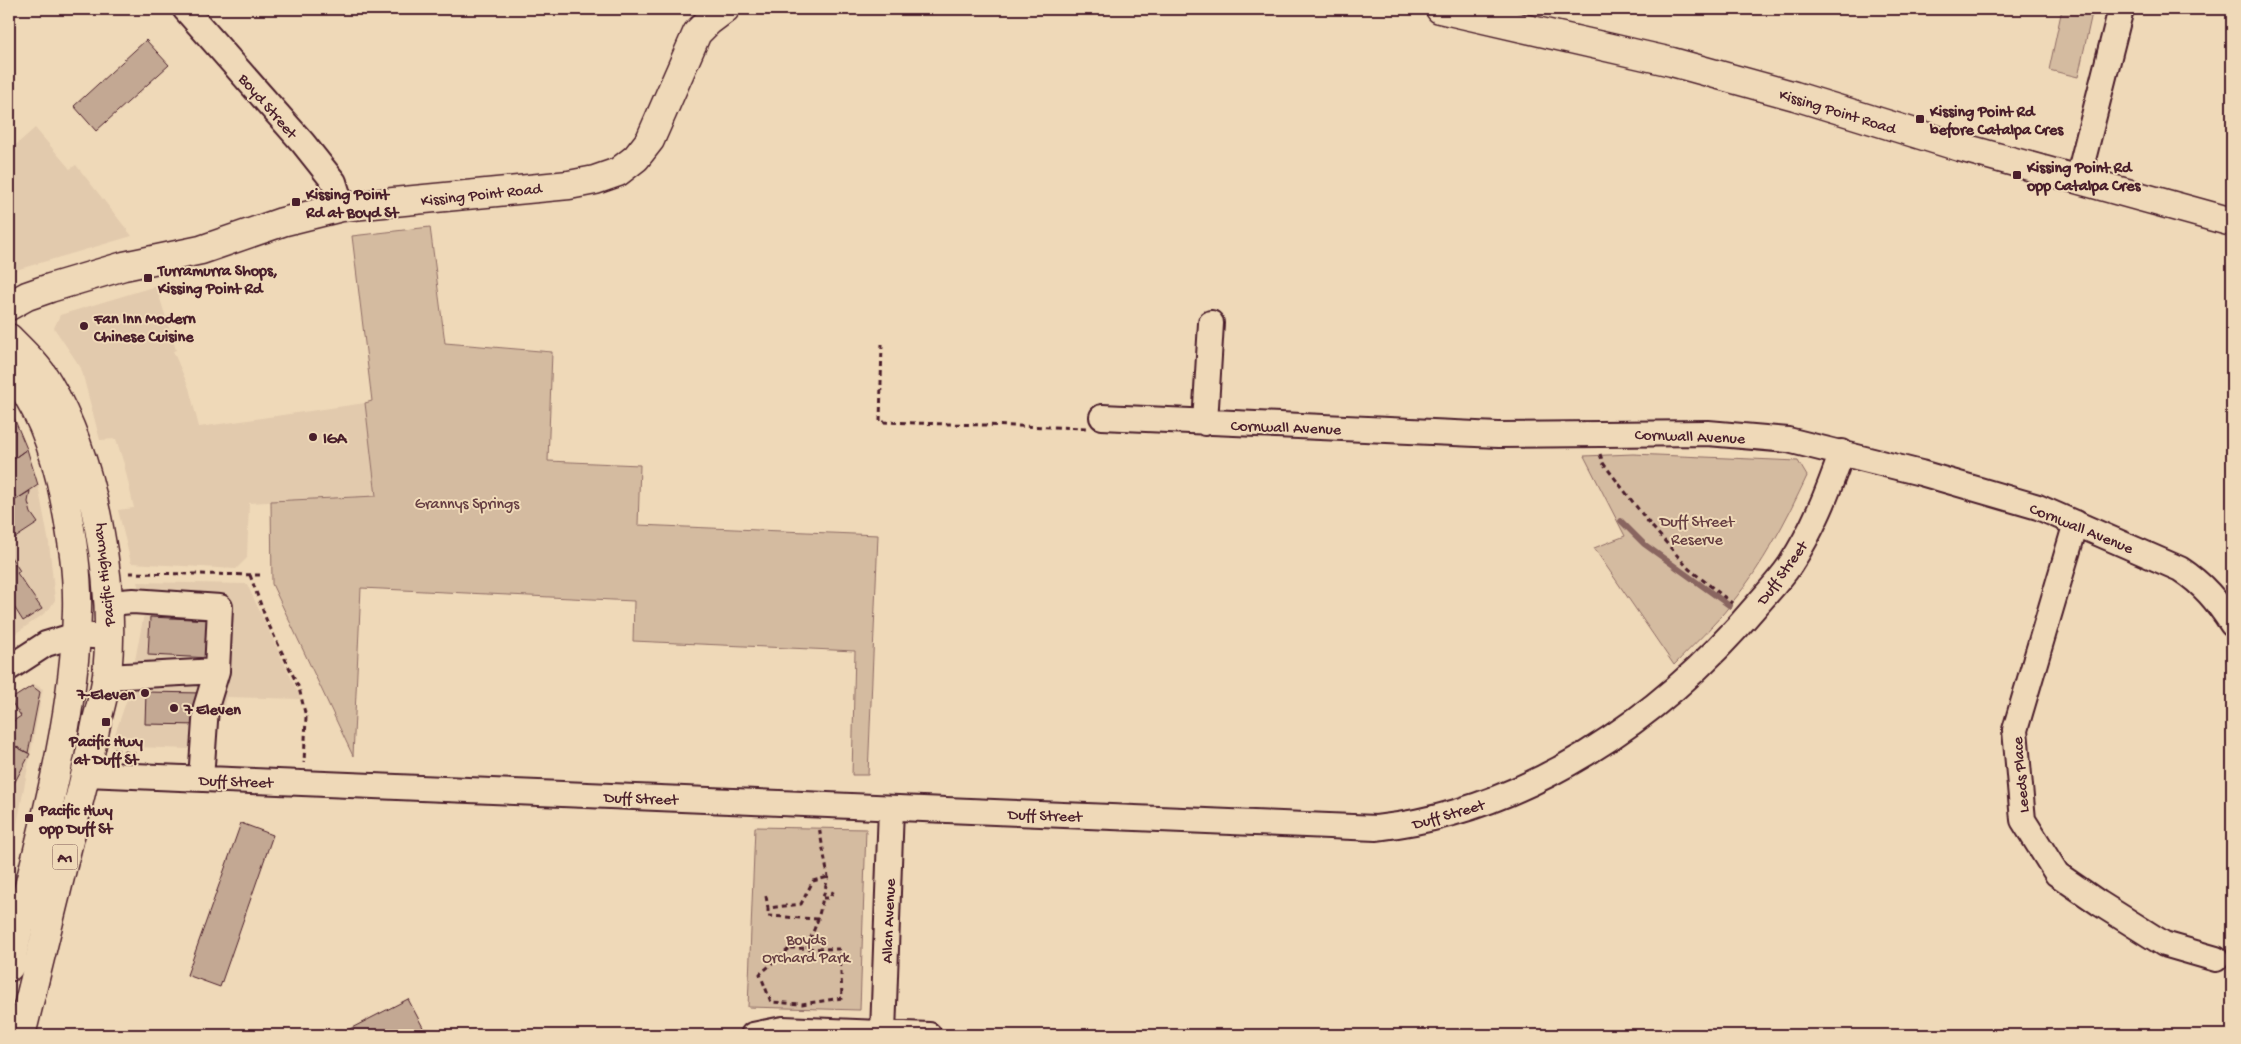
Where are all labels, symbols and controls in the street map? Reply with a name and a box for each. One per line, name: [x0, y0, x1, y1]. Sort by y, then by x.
street label: Boyd Street: [232, 70, 301, 145]
street label: Kissing Point Road: [1776, 87, 1899, 141]
place label: Kissing Point Rd before Catalpa Cres: [1929, 104, 2064, 141]
marker: Kissing Point Rd before Catalpa Cres: [1914, 113, 1926, 125]
place label: Kissing Point Rd opp Catalpa Cres: [2026, 160, 2141, 197]
marker: Kissing Point Rd opp Catalpa Cres: [2011, 169, 2023, 181]
street label: Kissing Point Road: [420, 181, 544, 212]
place label: Kissing Point Rd at Boyd St: [305, 187, 400, 224]
marker: Kissing Point Rd at Boyd St: [290, 196, 302, 208]
place label: Turramurra Shops, Kissing Point Rd: [156, 263, 278, 300]
marker: Turramurra Shops, Kissing Point Rd: [142, 272, 154, 284]
place label: Fan Inn Modern Chinese Cuisine: [93, 311, 196, 348]
marker: Fan Inn Modern Chinese Cuisine: [78, 320, 90, 332]
street label: Cornwall Avenue: [1230, 418, 1342, 441]
street label: Cornwall Avenue: [1634, 427, 1746, 450]
marker: IGA: [307, 431, 319, 443]
place label: IGA: [323, 431, 348, 450]
park label: Grannys Springs: [415, 496, 520, 515]
street label: Cornwall Avenue: [2026, 501, 2136, 560]
park label: Duff Street Reserve: [1659, 514, 1736, 551]
street label: Pacific Highway: [90, 522, 121, 628]
street label: Duff Street: [1754, 537, 1814, 610]
place label: 7-Eleven: [76, 687, 135, 706]
marker: 7-Eleven: [139, 687, 151, 699]
marker: 7 Eleven: [168, 702, 180, 714]
place label: 7 Eleven: [183, 702, 241, 721]
marker: Pacific Hwy at Duff St: [100, 716, 112, 728]
place label: Pacific Hwy at Duff St: [68, 733, 143, 771]
street label: Leeds Place: [2010, 735, 2035, 814]
street label: Duff Street: [197, 773, 275, 794]
street label: Duff Street: [602, 790, 680, 811]
street label: Duff Street: [1410, 797, 1489, 836]
place label: Pacific Hwy opp Duff St: [38, 802, 114, 840]
street label: Duff Street: [1006, 807, 1084, 828]
marker: Pacific Hwy opp Duff St: [23, 812, 35, 824]
road number: A1: [52, 844, 78, 870]
street label: Allan Avenue: [880, 878, 901, 964]
park label: Boyds Orchard Park: [762, 932, 852, 969]

